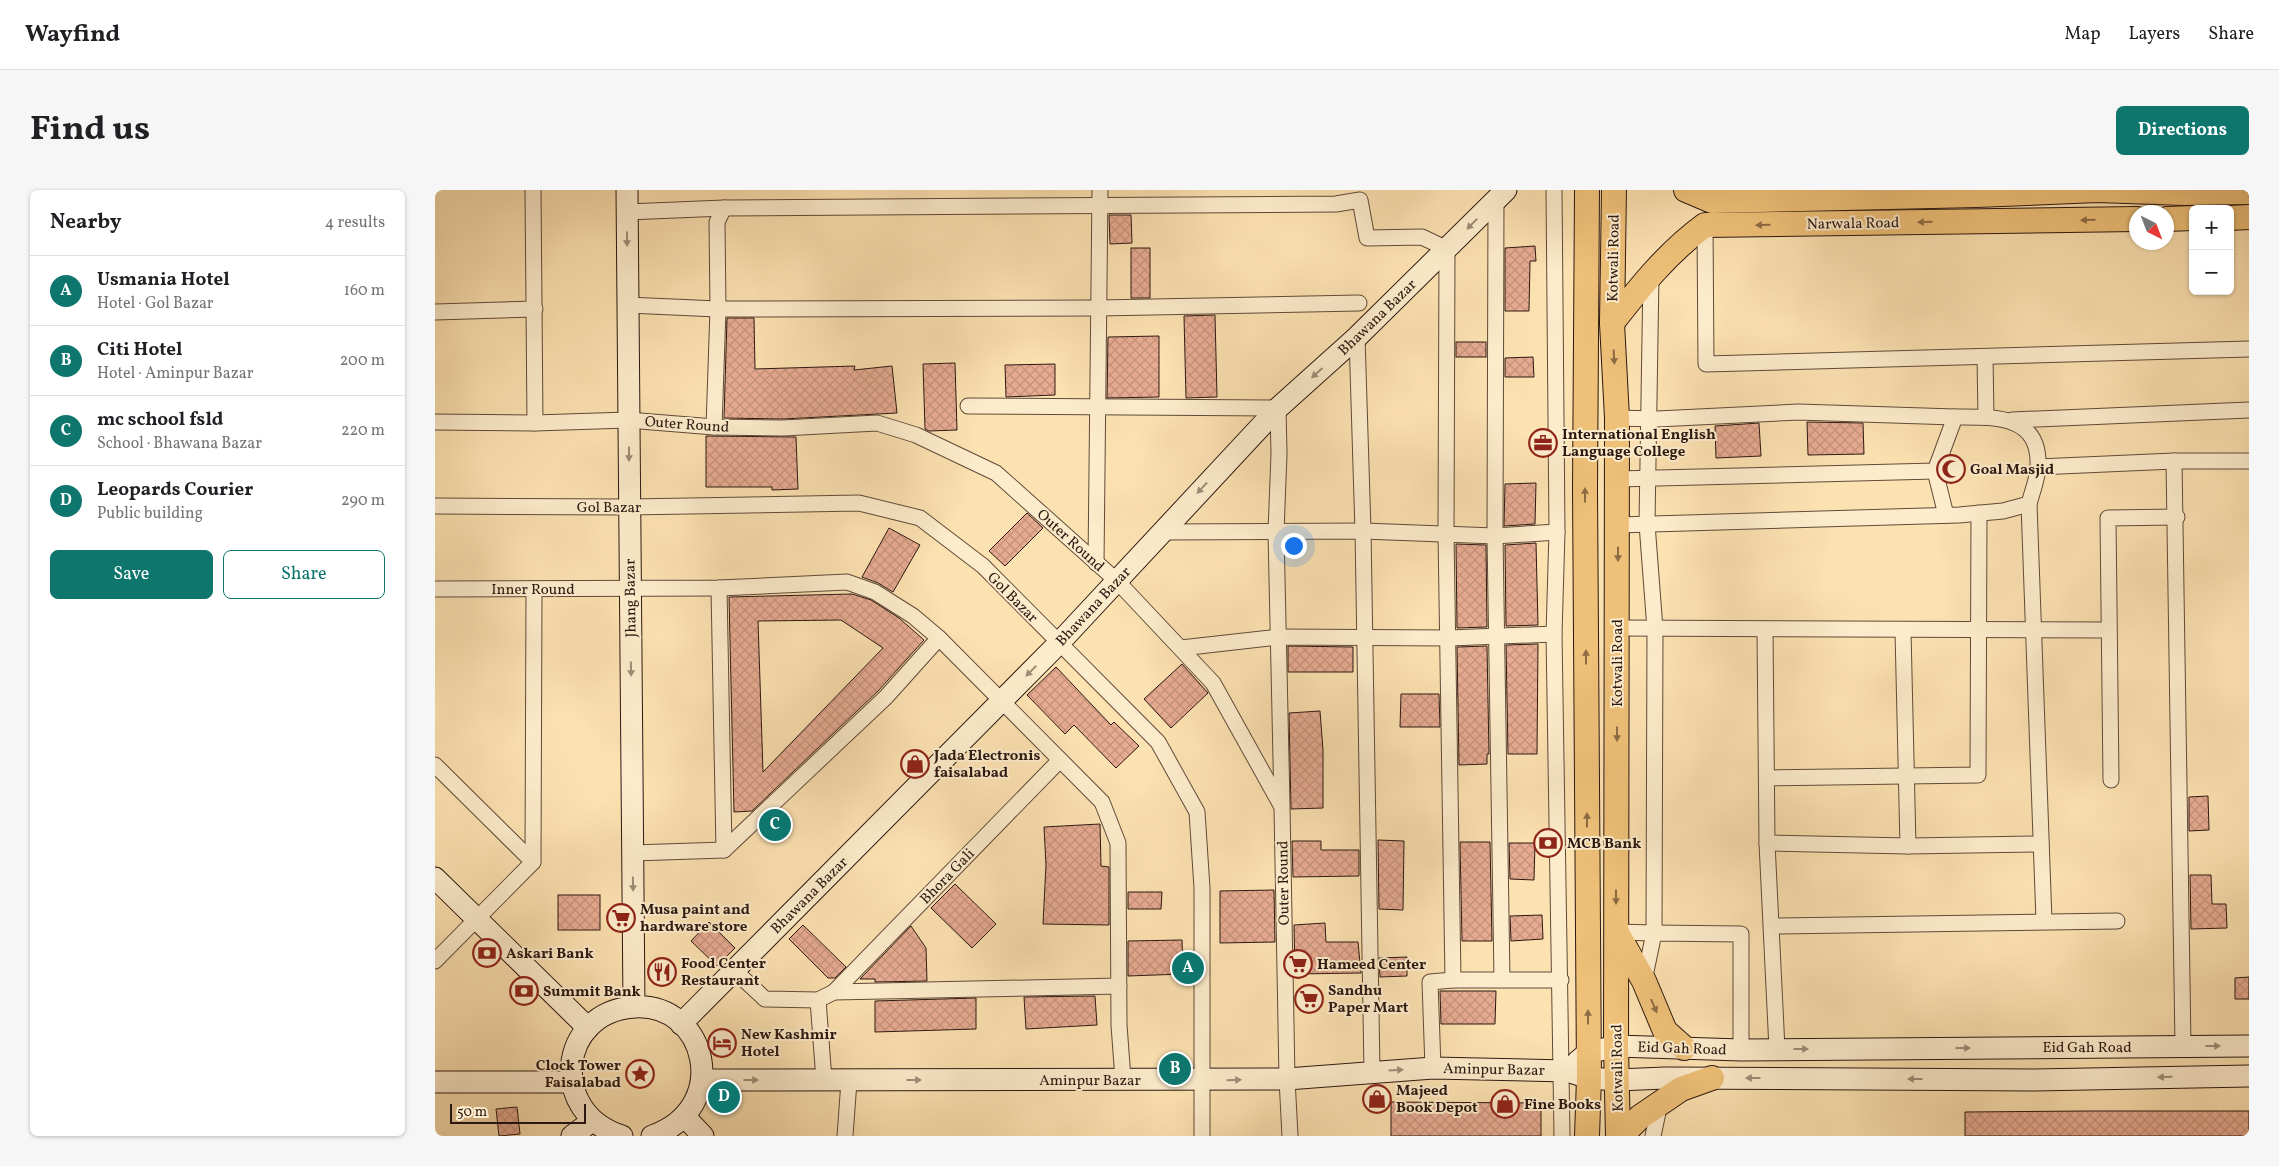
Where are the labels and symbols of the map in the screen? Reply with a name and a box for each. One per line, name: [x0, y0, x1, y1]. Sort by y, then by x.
north arrow: [2129, 205, 2174, 250]
street label: Narwala Road: [1806, 213, 1900, 236]
street label: Kotwali Road: [1603, 214, 1626, 302]
one-way arrow: [2080, 216, 2096, 224]
one-way arrow: [1466, 218, 1478, 230]
one-way arrow: [1917, 218, 1933, 226]
one-way arrow: [1755, 221, 1771, 229]
one-way arrow: [623, 231, 631, 247]
street label: Bhawana Bazar: [1334, 275, 1422, 361]
one-way arrow: [1610, 349, 1618, 365]
one-way arrow: [1311, 367, 1323, 379]
street label: Outer Round: [644, 412, 730, 439]
place label: International English Language College: [1562, 425, 1716, 463]
office icon: International English Language College: [1528, 428, 1558, 458]
one-way arrow: [625, 446, 633, 462]
mosque icon: Goal Masjid: [1936, 454, 1966, 484]
place label: Goal Masjid: [1970, 460, 2054, 481]
one-way arrow: [1196, 482, 1208, 494]
one-way arrow: [1581, 487, 1589, 503]
street label: Gol Bazar: [577, 498, 641, 519]
street label: Outer Round: [1031, 505, 1109, 577]
your location: [1281, 533, 1307, 559]
one-way arrow: [1613, 546, 1621, 562]
street label: Jhang Bazar: [620, 558, 643, 638]
street label: Bhawana Bazar: [1052, 563, 1137, 651]
street label: Gol Bazar: [982, 568, 1042, 628]
street label: Inner Round: [491, 580, 575, 601]
street label: Kotwali Road: [1608, 619, 1629, 707]
one-way arrow: [1582, 649, 1590, 665]
one-way arrow: [627, 661, 635, 677]
one-way arrow: [1025, 664, 1037, 676]
one-way arrow: [1613, 726, 1621, 742]
place label: Jada Electronis faisalabad: [933, 746, 1041, 784]
shop icon: Jada Electronis faisalabad: [900, 749, 930, 779]
pin: C: [759, 806, 791, 844]
one-way arrow: [1583, 812, 1591, 828]
bank icon: MCB Bank: [1533, 828, 1563, 858]
place label: MCB Bank: [1567, 834, 1641, 855]
street label: Outer Round: [1273, 840, 1296, 926]
street label: Bhora Gali: [916, 844, 980, 910]
street label: Bhawana Bazar: [767, 853, 854, 940]
one-way arrow: [629, 876, 637, 892]
one-way arrow: [1612, 889, 1620, 905]
place label: Musa paint and hardware store: [640, 900, 750, 938]
supermarket icon: Musa paint and hardware store: [606, 903, 636, 933]
bank icon: Askari Bank: [472, 938, 502, 968]
place label: Askari Bank: [506, 944, 594, 965]
pin: A: [1172, 949, 1204, 987]
supermarket icon: Hameed Center: [1283, 949, 1313, 979]
place label: Food Center Restaurant: [681, 954, 766, 992]
place label: Hameed Center: [1317, 955, 1426, 976]
restaurant icon: Food Center Restaurant: [647, 957, 677, 987]
bank icon: Summit Bank: [509, 976, 539, 1006]
place label: Sandhu Paper Mart: [1328, 981, 1409, 1019]
place label: Summit Bank: [543, 982, 641, 1003]
supermarket icon: Sandhu Paper Mart: [1294, 984, 1324, 1014]
one-way arrow: [1650, 999, 1658, 1014]
one-way arrow: [1584, 1009, 1592, 1025]
street label: Kotwali Road: [1607, 1024, 1630, 1112]
place label: New Kashmir Hotel: [741, 1025, 837, 1063]
hotel icon: New Kashmir Hotel: [707, 1028, 737, 1058]
street label: Eid Gah Road: [1637, 1037, 1727, 1062]
street label: Eid Gah Road: [2042, 1038, 2132, 1059]
one-way arrow: [2205, 1042, 2221, 1050]
one-way arrow: [1955, 1044, 1971, 1052]
one-way arrow: [1793, 1045, 1809, 1053]
pin: B: [1159, 1050, 1191, 1088]
place label: Clock Tower Faisalabad: [536, 1056, 621, 1094]
place icon: Clock Tower Faisalabad: [625, 1059, 655, 1089]
street label: Aminpur Bazar: [1443, 1059, 1545, 1082]
one-way arrow: [1388, 1066, 1404, 1074]
street label: Aminpur Bazar: [1039, 1071, 1141, 1092]
one-way arrow: [1745, 1074, 1761, 1082]
one-way arrow: [2157, 1074, 2173, 1082]
one-way arrow: [1907, 1075, 1923, 1083]
one-way arrow: [743, 1076, 759, 1084]
one-way arrow: [906, 1076, 922, 1084]
one-way arrow: [1226, 1076, 1242, 1084]
pin: D: [708, 1078, 740, 1116]
place label: Majeed Book Depot: [1396, 1081, 1478, 1119]
shop icon: Majeed Book Depot: [1362, 1084, 1392, 1114]
shop icon: Fine Books: [1490, 1089, 1520, 1119]
place label: Fine Books: [1524, 1095, 1601, 1116]
scale bar: [450, 1101, 586, 1124]

